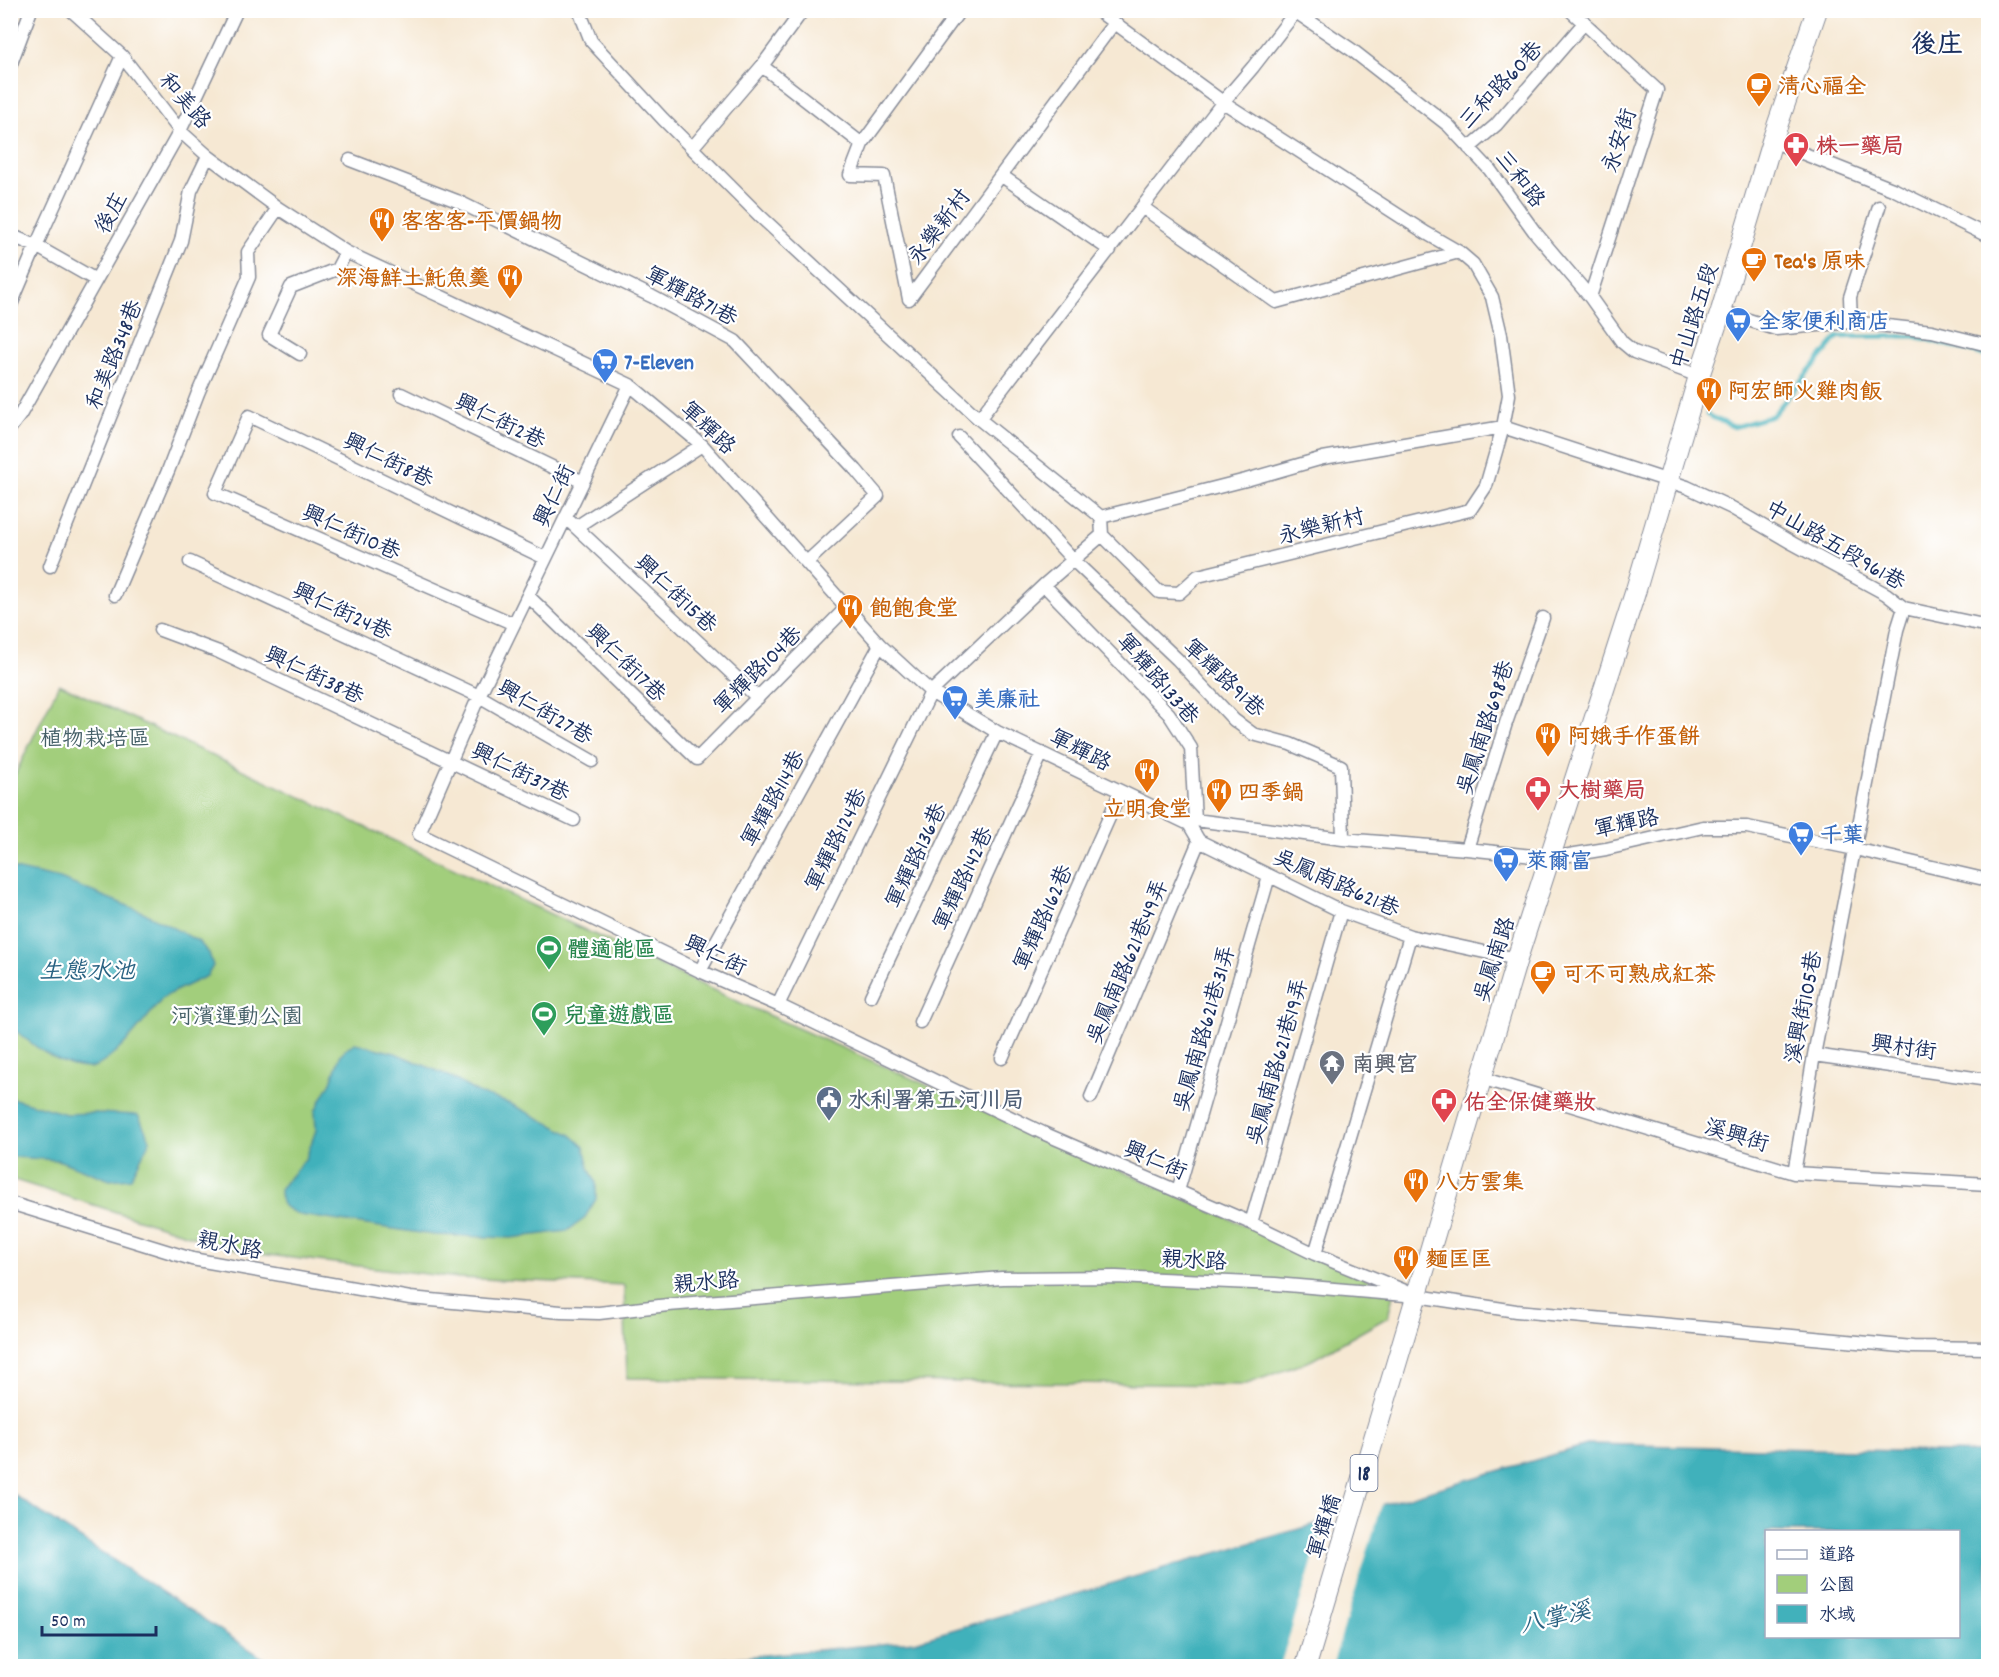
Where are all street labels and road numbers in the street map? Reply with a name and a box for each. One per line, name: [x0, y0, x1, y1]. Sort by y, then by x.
street label: 三和路60巷: [1453, 35, 1552, 137]
street label: 和美路: [150, 67, 217, 137]
street label: 永安街: [1596, 105, 1646, 177]
street label: 三和路: [1486, 145, 1551, 216]
street label: 永樂新村: [902, 184, 980, 273]
street label: 後庄: [89, 187, 137, 240]
street label: 中山路五段: [1665, 260, 1728, 374]
street label: 軍輝路71巷: [638, 261, 742, 336]
street label: 和美路348巷: [80, 296, 152, 415]
street label: 興仁街2巷: [449, 388, 550, 458]
street label: 軍輝路: [672, 396, 741, 463]
street label: 興仁街8巷: [337, 427, 438, 497]
street label: 興仁街: [528, 460, 585, 533]
street label: 中山路五段961巷: [1758, 494, 1910, 600]
street label: 興仁街10巷: [296, 499, 405, 570]
street label: 永樂新村: [1275, 503, 1368, 554]
street label: 興仁街15巷: [626, 549, 723, 642]
street label: 興仁街24巷: [287, 577, 396, 650]
street label: 興仁街17巷: [577, 618, 672, 711]
street label: 軍輝路104巷: [708, 620, 811, 723]
street label: 軍輝路133巷: [1108, 628, 1205, 733]
street label: 軍輝路91巷: [1174, 633, 1271, 726]
street label: 興仁街38巷: [259, 641, 368, 714]
street label: 吳鳳南路698巷: [1451, 657, 1524, 799]
street label: 興仁街27巷: [491, 674, 598, 754]
street label: 軍輝路: [1043, 723, 1116, 781]
street label: 興仁街37巷: [465, 737, 574, 811]
street label: 軍輝路114巷: [736, 745, 815, 854]
street label: 軍輝路124巷: [800, 784, 877, 897]
street label: 軍輝路136巷: [880, 799, 956, 914]
street label: 軍輝路: [1591, 803, 1662, 847]
street label: 軍輝路142巷: [928, 822, 1003, 937]
street label: 吳鳳南路621巷: [1268, 844, 1404, 927]
street label: 軍輝路162巷: [1008, 860, 1082, 976]
street label: 吳鳳南路621巷49弄: [1080, 875, 1178, 1050]
street label: 吳鳳南路: [1468, 913, 1525, 1007]
street label: 興仁街: [678, 929, 751, 985]
street label: 吳鳳南路621巷31弄: [1168, 942, 1245, 1116]
street label: 溪興街105巷: [1779, 948, 1832, 1067]
street label: 吳鳳南路621巷19弄: [1241, 975, 1318, 1149]
street label: 興村街: [1869, 1030, 1938, 1069]
street label: 溪興街: [1700, 1113, 1772, 1162]
street label: 興仁街: [1118, 1135, 1191, 1189]
street label: 親水路: [194, 1226, 265, 1269]
street label: 親水路: [1160, 1245, 1228, 1280]
street label: 親水路: [672, 1266, 741, 1303]
road number: 18: [1350, 1455, 1378, 1491]
street label: 軍輝橋: [1302, 1491, 1351, 1563]

